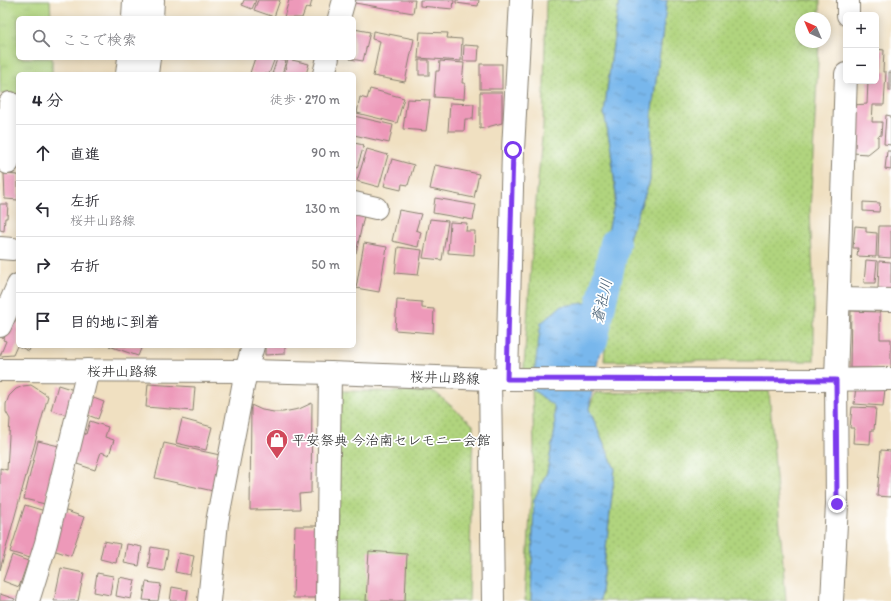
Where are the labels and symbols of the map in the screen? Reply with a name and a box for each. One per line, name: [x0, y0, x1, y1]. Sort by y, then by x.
north arrow: [795, 12, 831, 48]
route start: [504, 141, 522, 159]
water label: 蒼社川: [588, 277, 616, 325]
street label: 桜井山路線: [87, 363, 157, 380]
street label: 桜井山路線: [410, 368, 480, 388]
shop icon: 平安祭典 今治南セレモニー会館: [264, 427, 290, 460]
place label: 平安祭典 今治南セレモニー会館: [292, 432, 491, 449]
route end: [828, 495, 846, 513]

